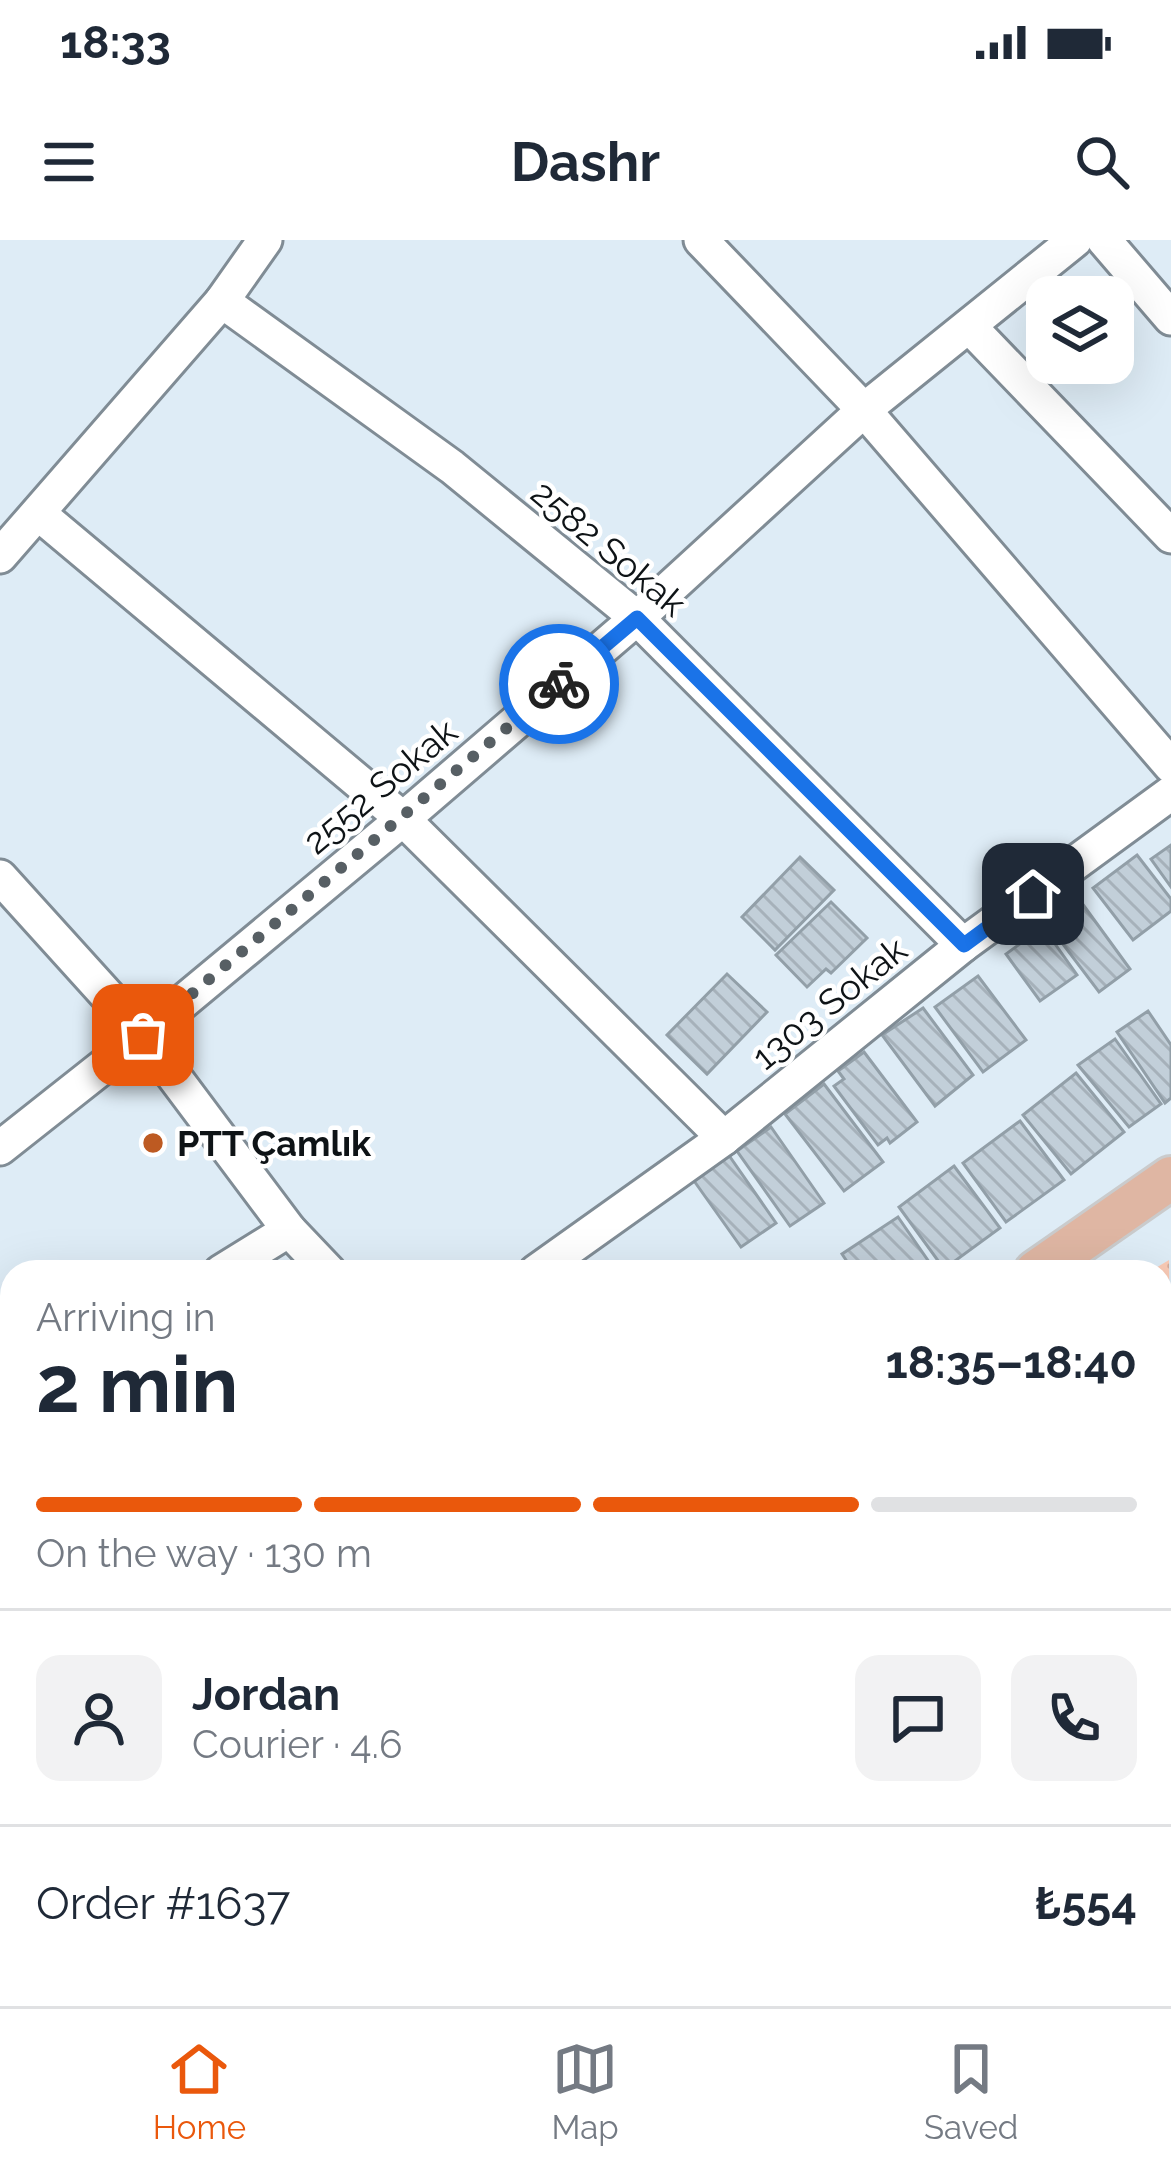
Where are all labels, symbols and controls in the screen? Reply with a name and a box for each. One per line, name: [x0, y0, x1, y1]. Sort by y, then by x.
text: 18:33: [60, 16, 171, 69]
icon: menu: [36, 129, 102, 195]
icon: search: [1069, 129, 1135, 195]
text: Dashr: [511, 130, 660, 194]
map controls: [1026, 276, 1134, 384]
button: layers: [1026, 276, 1134, 384]
street label: 2582 Sokak: [523, 471, 695, 625]
courier: [499, 624, 619, 744]
icon: bike: [526, 651, 592, 717]
street label: 2552 Sokak: [295, 710, 465, 862]
pin: [982, 843, 1084, 945]
icon: home: [1000, 861, 1066, 927]
street label: 1303 Sokak: [743, 928, 915, 1078]
pin: [92, 984, 194, 1086]
icon: bag: [110, 1002, 176, 1068]
place label: PTT Çamlık: [177, 1122, 372, 1164]
marker: PTT Çamlık: [140, 1130, 166, 1156]
text: Arriving in: [36, 1294, 216, 1340]
text: 18:35–18:40: [885, 1336, 1137, 1389]
text: 2 min: [36, 1339, 238, 1430]
text: On the way · 130 m: [36, 1530, 372, 1576]
button: person: [36, 1655, 162, 1781]
button: chat: [855, 1655, 981, 1781]
button: phone: [1011, 1655, 1137, 1781]
text: Jordan: [192, 1668, 340, 1721]
text: Courier · 4.6: [192, 1721, 402, 1767]
text: Order #1637: [36, 1877, 290, 1930]
text: ₺554: [1035, 1877, 1137, 1930]
tab: Home: [153, 2036, 246, 2147]
tab: Map: [551, 2036, 619, 2147]
tab: Saved: [924, 2036, 1018, 2147]

